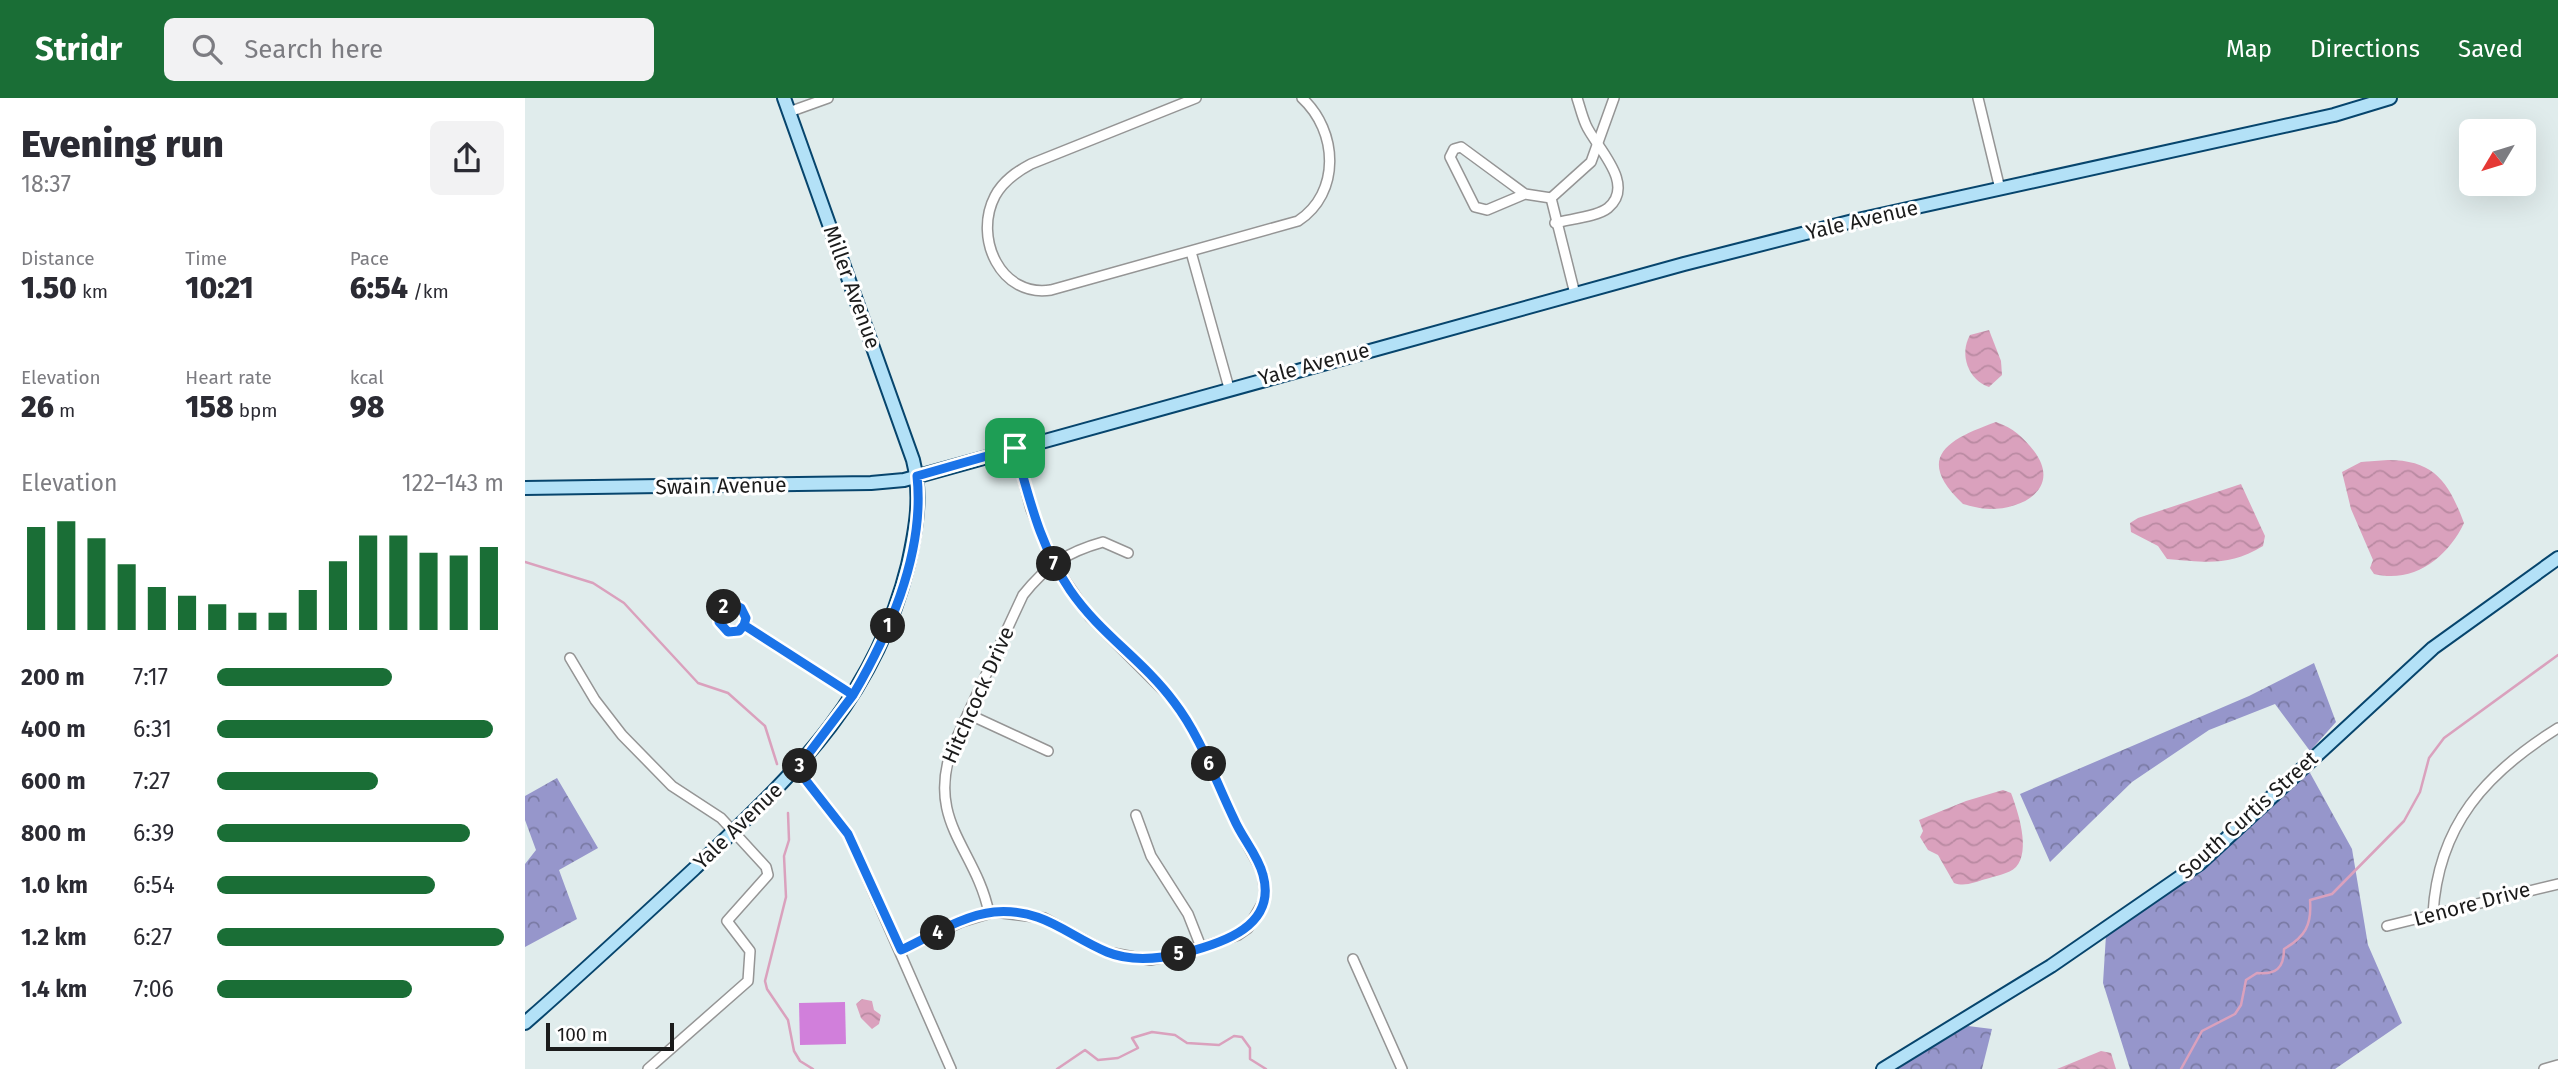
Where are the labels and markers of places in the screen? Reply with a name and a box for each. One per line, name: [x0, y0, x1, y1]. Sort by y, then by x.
pin: [985, 418, 1045, 478]
pin: 7: [1037, 546, 1071, 582]
pin: 2: [707, 589, 741, 624]
pin: 1: [871, 608, 905, 644]
pin: 6: [1191, 746, 1227, 782]
pin: 3: [783, 748, 817, 784]
pin: 4: [921, 916, 955, 950]
pin: 5: [1161, 936, 1197, 972]

